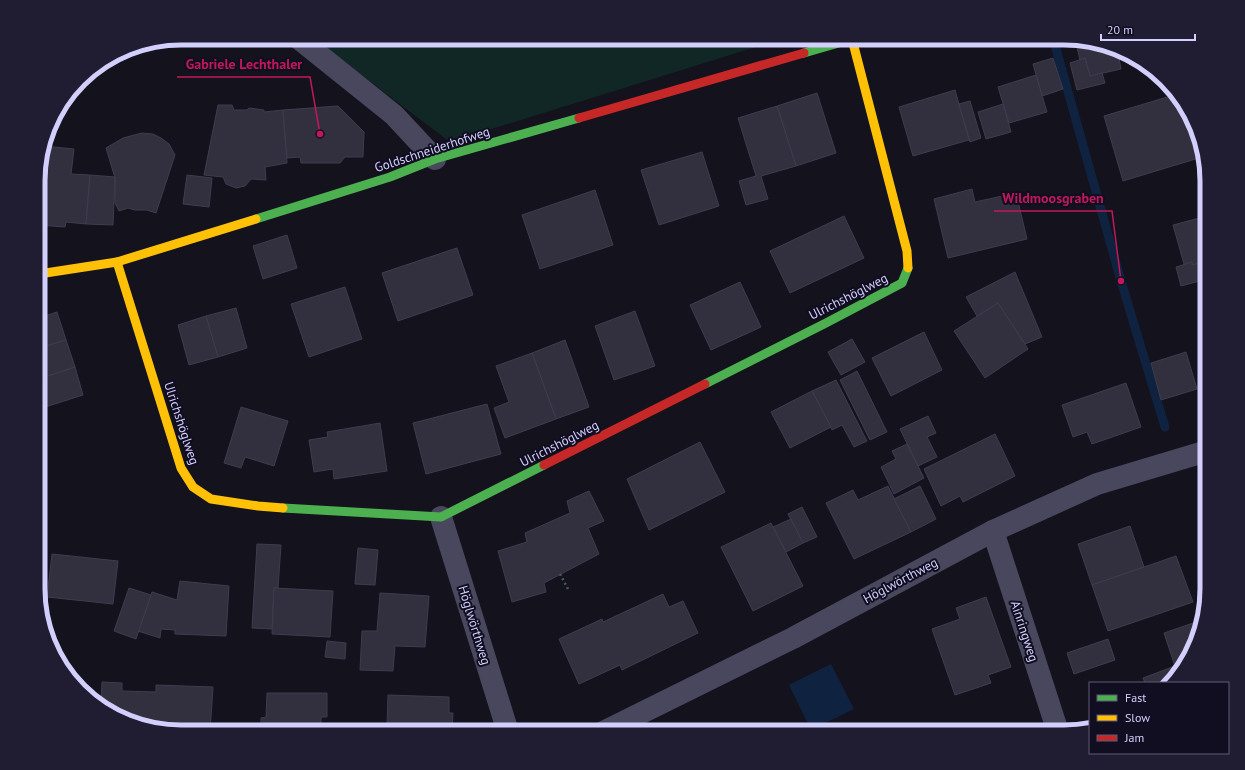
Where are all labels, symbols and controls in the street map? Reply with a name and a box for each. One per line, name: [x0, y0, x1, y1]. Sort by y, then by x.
scale bar: [1101, 16, 1195, 42]
text: 20 m: [1107, 22, 1133, 37]
callout: Gabriele Lechthaler: [177, 51, 310, 77]
text: Gabriele Lechthaler: [186, 55, 302, 73]
street label: Goldschneiderhofweg: [372, 123, 492, 176]
callout: Wildmoosgraben: [994, 185, 1112, 211]
text: Wildmoosgraben: [1002, 189, 1104, 207]
street label: Ulrichshöglweg: [806, 269, 891, 324]
street label: Ulrichshöglweg: [160, 379, 203, 467]
street label: Ulrichshöglweg: [517, 416, 602, 471]
street label: Höglwörthweg: [860, 554, 940, 607]
street label: Höglwörthweg: [454, 583, 495, 667]
street label: Ainringweg: [1007, 599, 1042, 664]
legend: [1089, 682, 1229, 754]
text: Fast: [1125, 690, 1146, 705]
text: Slow: [1125, 710, 1150, 725]
text: Jam: [1124, 730, 1144, 745]

